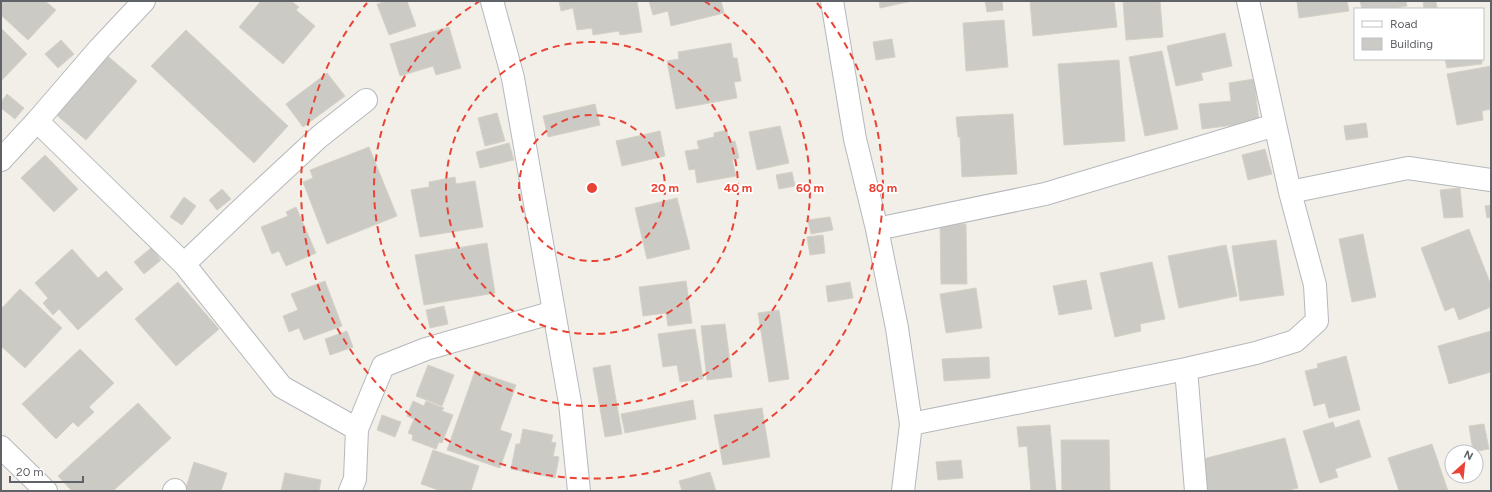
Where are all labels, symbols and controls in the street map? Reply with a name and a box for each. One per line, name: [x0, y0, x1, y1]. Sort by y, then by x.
legend: [1354, 8, 1484, 60]
text: Road: [1390, 17, 1418, 31]
text: Building: [1390, 37, 1433, 51]
centre of rings: [585, 181, 599, 195]
text: 20 m: [651, 181, 679, 195]
text: 40 m: [724, 181, 752, 195]
text: 60 m: [796, 181, 824, 195]
text: 80 m: [869, 181, 897, 195]
north arrow: [1444, 444, 1484, 484]
text: N: [1462, 448, 1475, 463]
scale bar: [10, 458, 83, 484]
text: 20 m: [16, 465, 44, 479]

